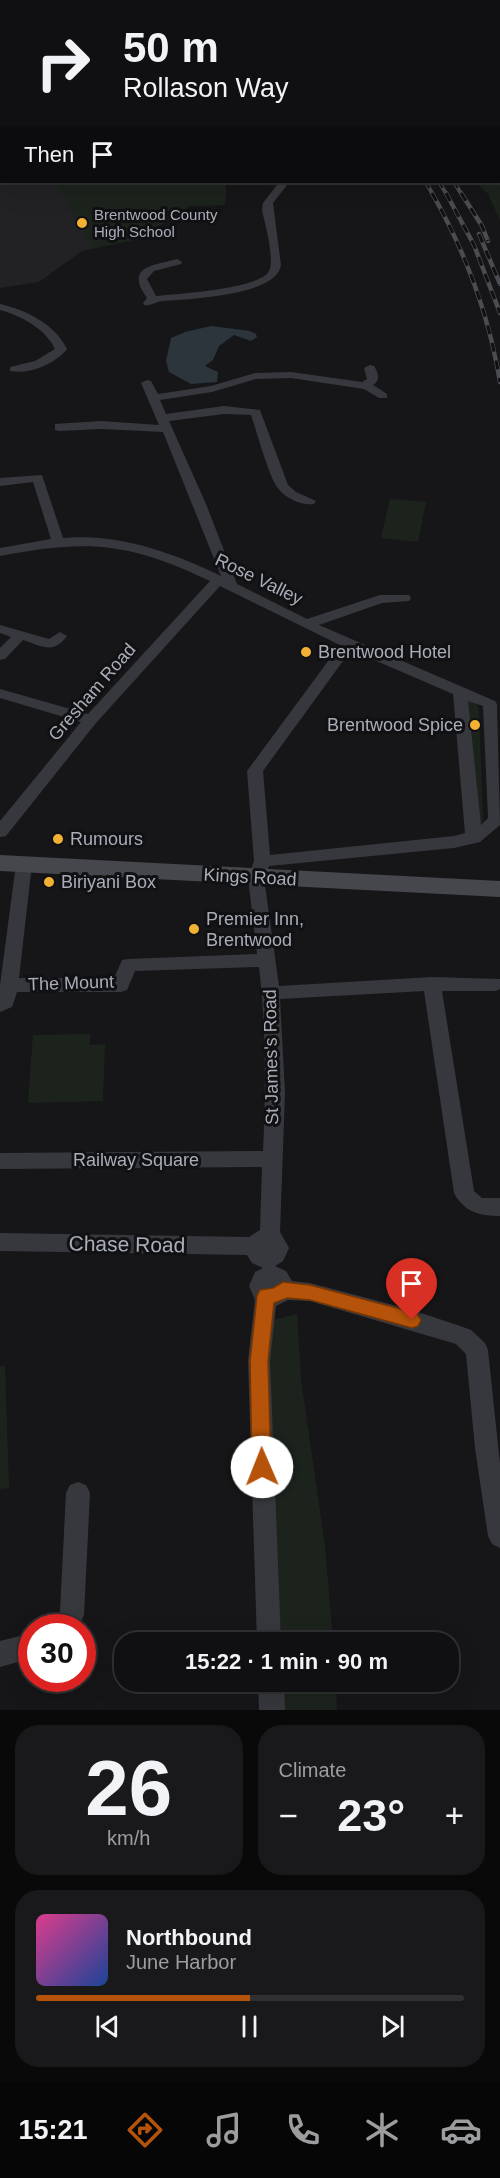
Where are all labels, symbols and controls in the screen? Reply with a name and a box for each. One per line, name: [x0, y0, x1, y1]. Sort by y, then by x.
icon: right: [24, 24, 102, 102]
text: 50 m: [123, 24, 219, 71]
text: Rollason Way: [123, 73, 289, 103]
icon: arrive: [86, 138, 119, 171]
text: Then: [24, 142, 74, 167]
place label: Brentwood County High School: [94, 206, 218, 240]
marker: Brentwood County High School: [75, 216, 89, 230]
street label: Rose Valley: [212, 549, 306, 609]
street label: Gresham Road: [44, 639, 140, 745]
place label: Brentwood Hotel: [318, 642, 451, 662]
marker: Brentwood Hotel: [299, 645, 313, 659]
place label: Brentwood Spice: [327, 715, 463, 735]
marker: Brentwood Spice: [468, 718, 482, 732]
place label: Rumours: [70, 829, 143, 849]
marker: Rumours: [51, 832, 65, 846]
street label: Kings Road: [203, 865, 297, 889]
place label: Biriyani Box: [61, 872, 156, 892]
marker: Biriyani Box: [42, 875, 56, 889]
place label: Premier Inn, Brentwood: [206, 909, 304, 950]
marker: Premier Inn, Brentwood: [187, 922, 201, 936]
street label: The Mount: [28, 972, 114, 994]
street label: St James's Road: [260, 989, 282, 1125]
street label: Railway Square: [73, 1150, 199, 1170]
street label: Chase Road: [68, 1231, 186, 1257]
pin: [386, 1258, 437, 1320]
icon: arrive: [395, 1267, 428, 1300]
position arrow: [230, 1435, 294, 1499]
speed limit sign: 30: [18, 1614, 96, 1692]
text: 15:22 · 1 min · 90 m: [185, 1649, 388, 1674]
text: 26: [85, 1744, 172, 1832]
text: Climate: [279, 1759, 346, 1781]
text: 23°: [337, 1790, 405, 1841]
text: −: [279, 1797, 298, 1834]
text: +: [445, 1797, 464, 1834]
text: km/h: [107, 1827, 150, 1849]
text: Northbound: [126, 1925, 252, 1950]
text: June Harbor: [126, 1951, 236, 1973]
icon: previous: [91, 2010, 124, 2043]
icon: pause: [233, 2010, 266, 2043]
icon: next: [376, 2010, 409, 2043]
icon: directions: [124, 2109, 166, 2151]
icon: music: [203, 2109, 245, 2151]
icon: phone: [282, 2109, 324, 2151]
icon: climate: [361, 2109, 403, 2151]
icon: car: [440, 2109, 482, 2151]
text: 15:21: [18, 2115, 87, 2145]

